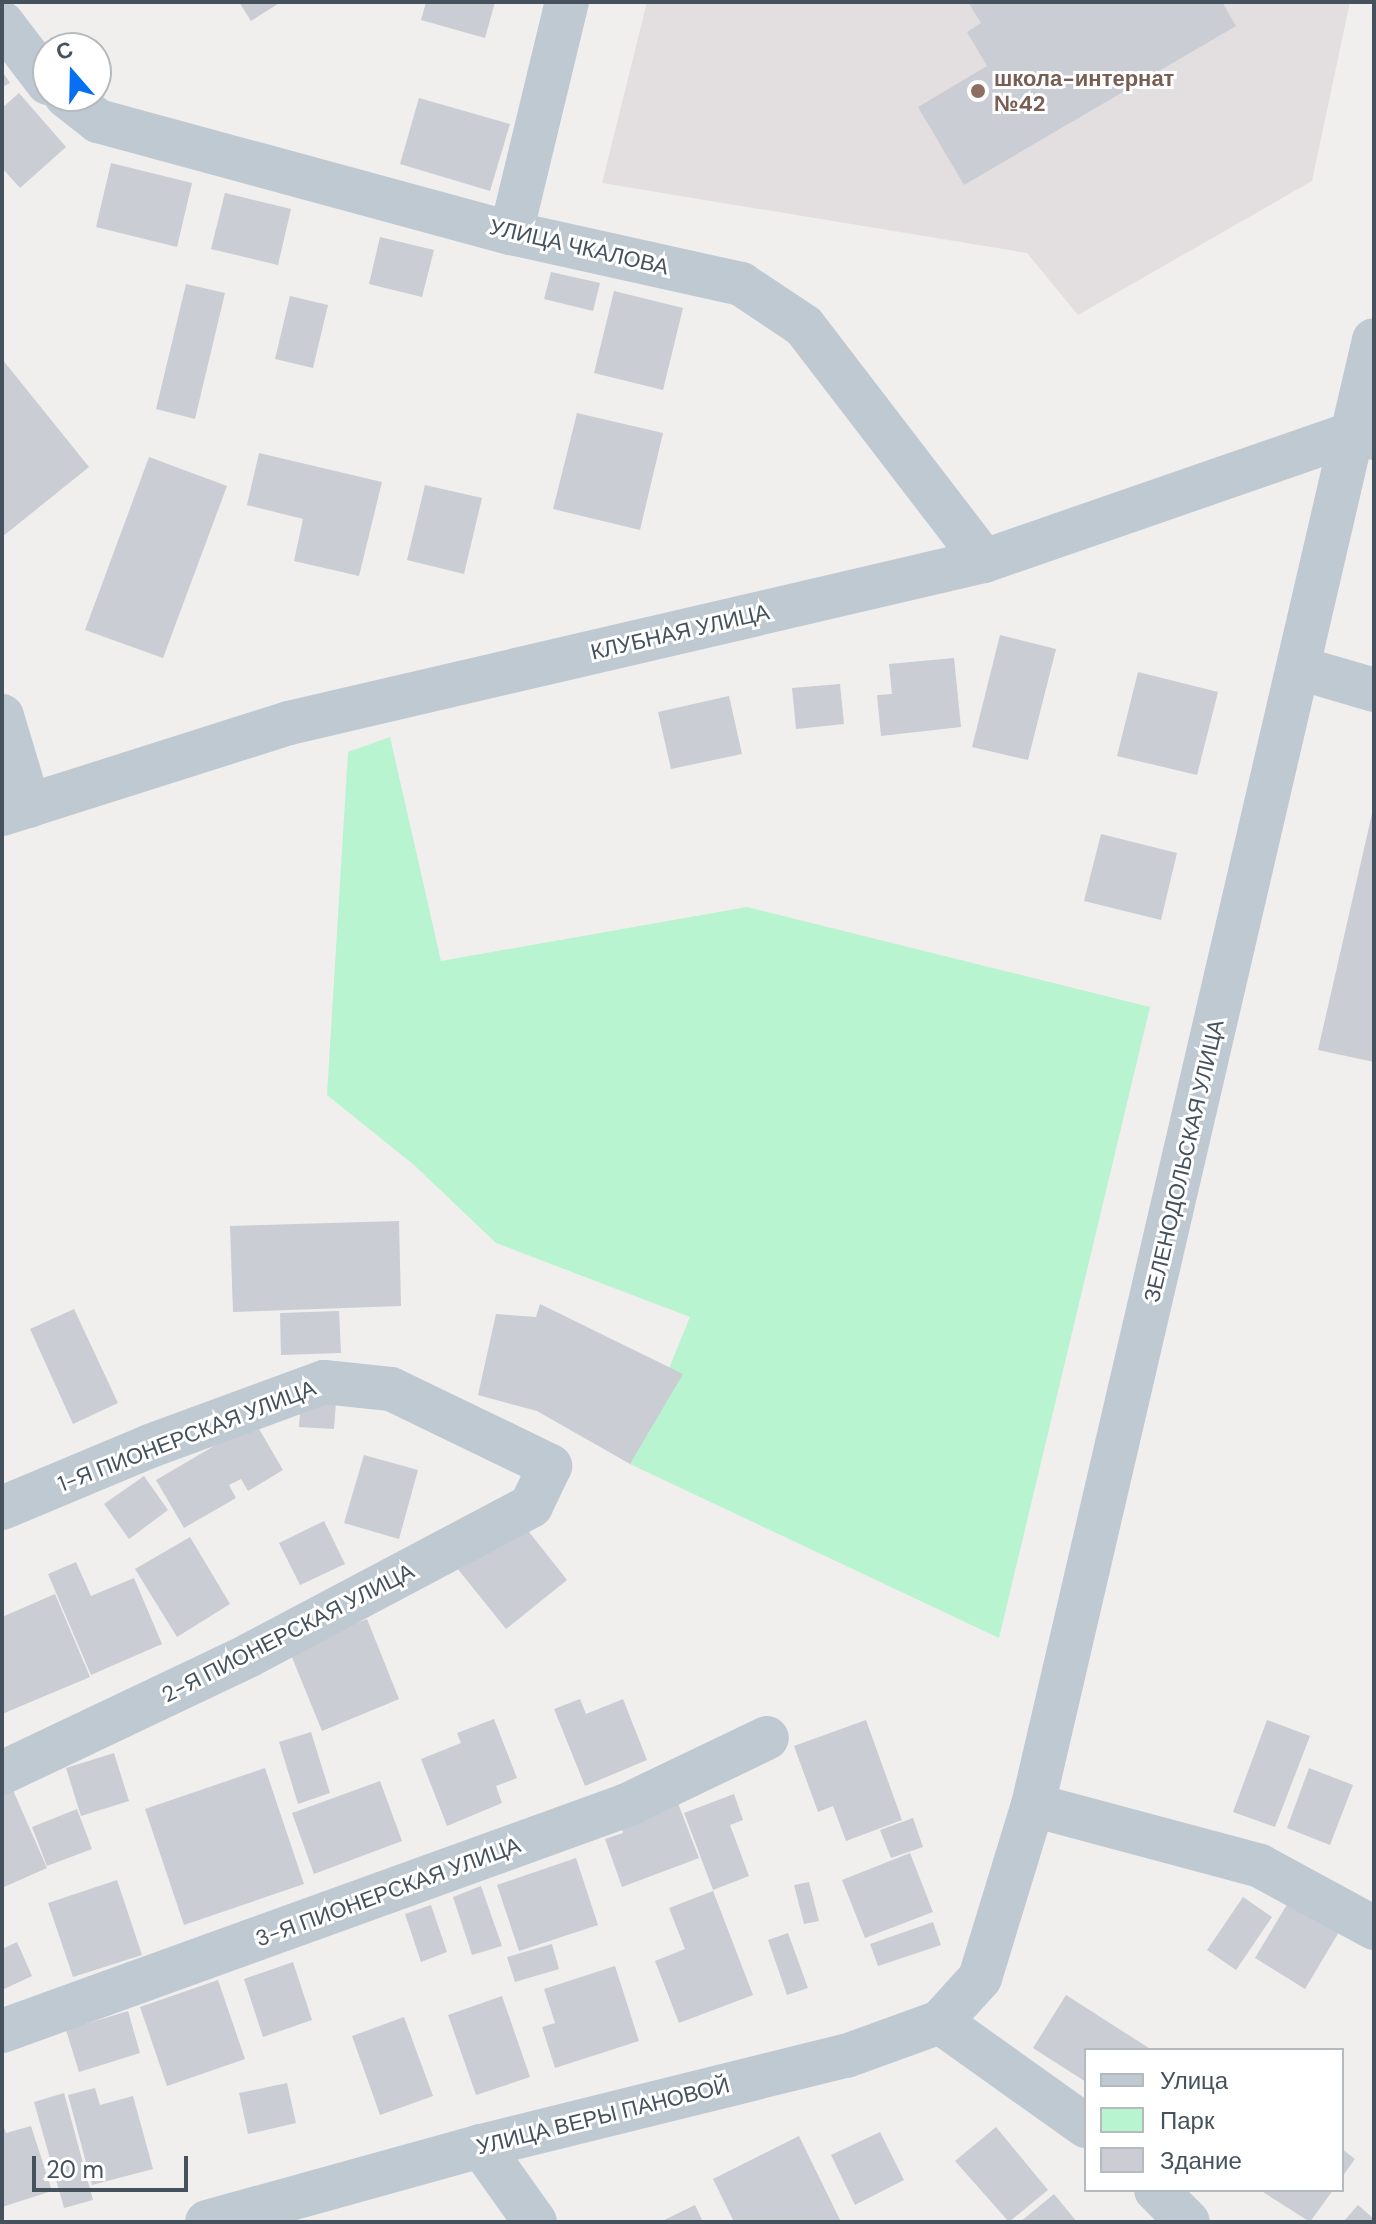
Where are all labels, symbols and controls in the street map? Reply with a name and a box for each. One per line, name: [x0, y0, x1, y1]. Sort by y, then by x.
north arrow: [32, 32, 112, 112]
text: С: [52, 35, 77, 67]
place label: школа-интернат №42: [994, 65, 1174, 116]
marker: школа-интернат №42: [969, 82, 987, 100]
street label: УЛИЦА ЧКАЛОВА: [487, 214, 671, 280]
street label: КЛУБНАЯ УЛИЦА: [588, 599, 772, 665]
street label: ЗЕЛЕНОДОЛЬСКАЯ УЛИЦА: [1139, 1017, 1229, 1305]
street label: 1-Я ПИОНЕРСКАЯ УЛИЦА: [54, 1375, 320, 1497]
street label: 2-Я ПИОНЕРСКАЯ УЛИЦА: [157, 1558, 419, 1708]
street label: 3-Я ПИОНЕРСКАЯ УЛИЦА: [252, 1832, 524, 1952]
legend: [1084, 2048, 1344, 2192]
text: Улица: [1160, 2065, 1228, 2096]
street label: УЛИЦА ВЕРЫ ПАНОВОЙ: [474, 2072, 732, 2160]
text: Парк: [1160, 2105, 1214, 2136]
scale bar: [36, 2140, 192, 2190]
text: Здание: [1160, 2145, 1242, 2176]
text: 20 m: [46, 2154, 104, 2185]

